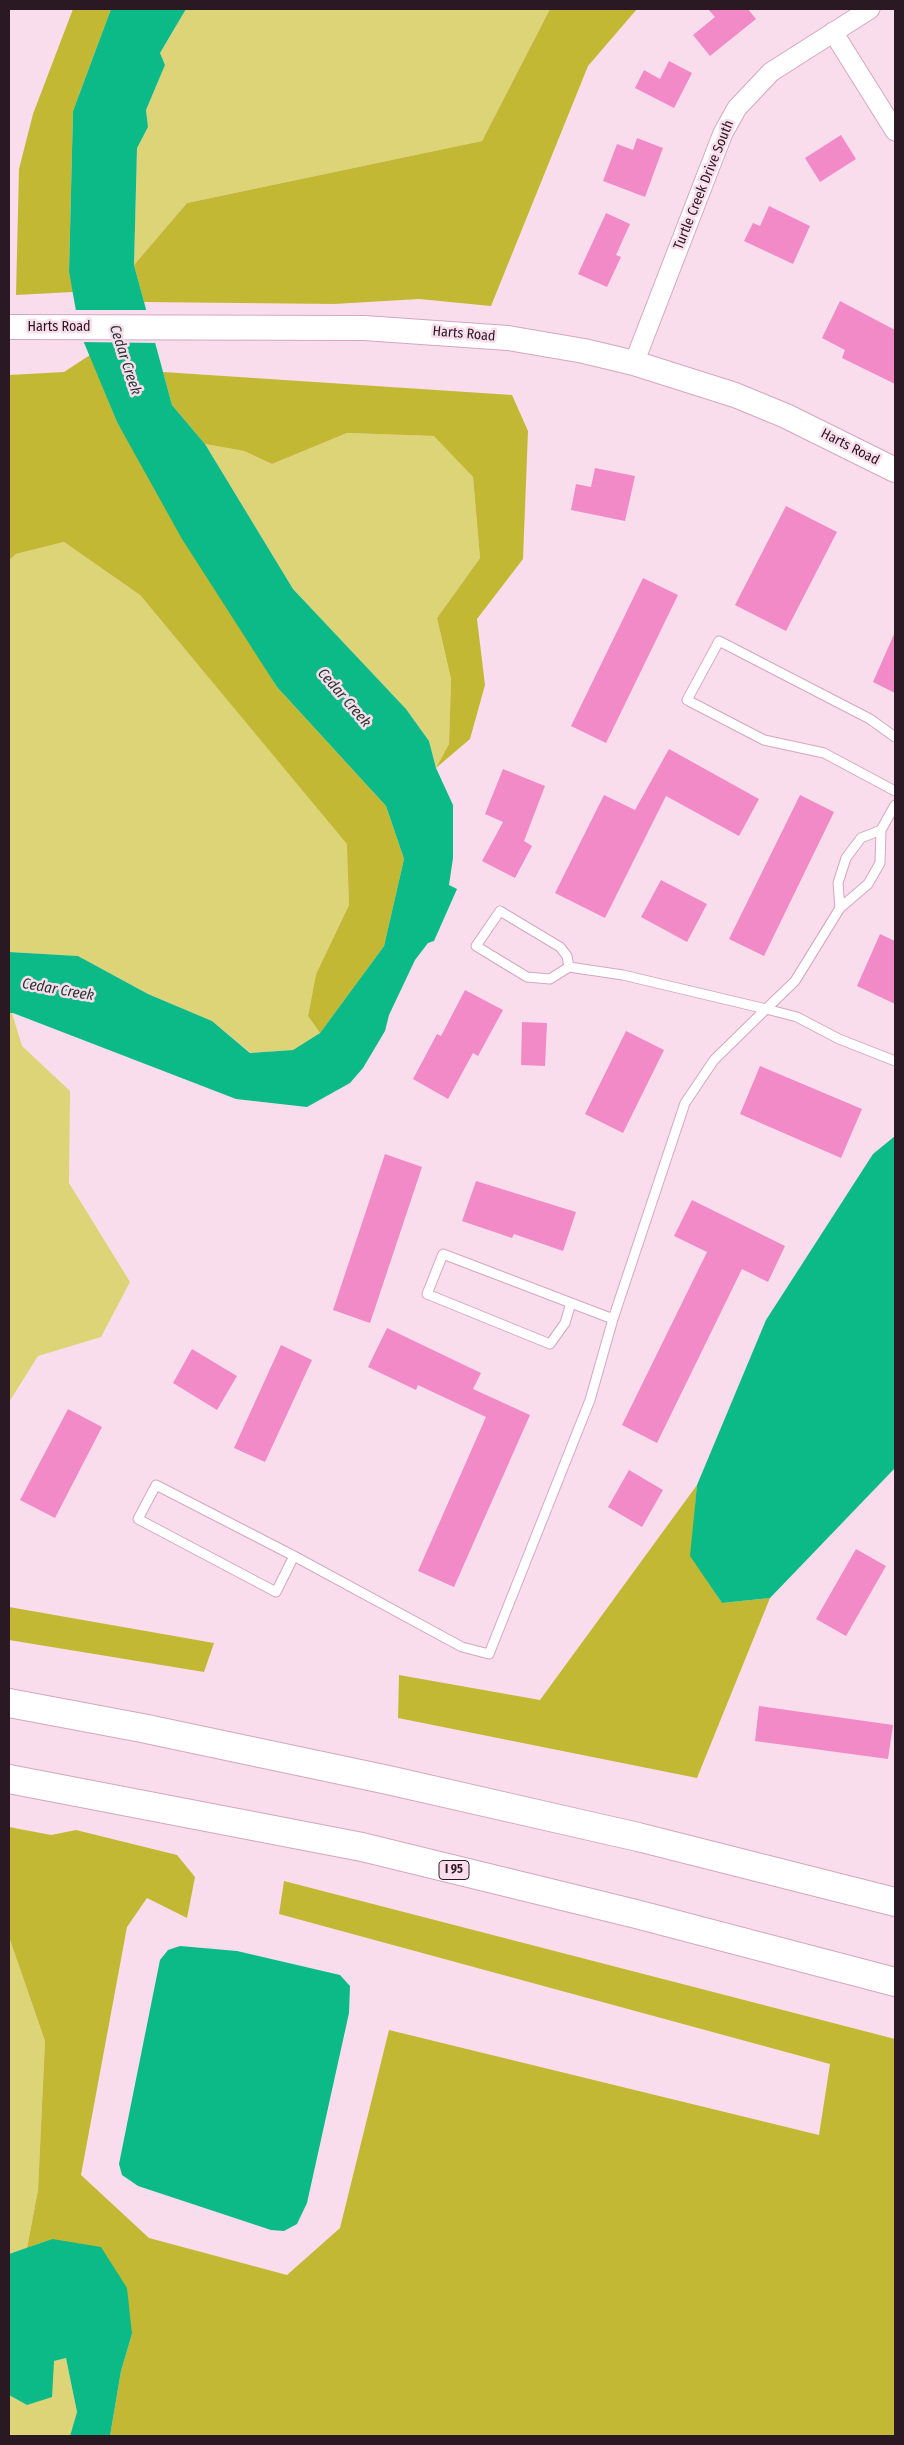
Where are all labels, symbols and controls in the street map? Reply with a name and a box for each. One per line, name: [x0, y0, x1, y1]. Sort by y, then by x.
street label: Turtle Creek Drive South: [670, 118, 738, 252]
street label: Harts Road: [27, 319, 91, 335]
water label: Cedar Creek: [105, 323, 145, 397]
street label: Harts Road: [432, 323, 496, 345]
street label: Harts Road: [818, 425, 882, 469]
water label: Cedar Creek: [313, 665, 375, 731]
water label: Cedar Creek: [21, 975, 95, 1005]
road number: I 95: [439, 1860, 469, 1880]

